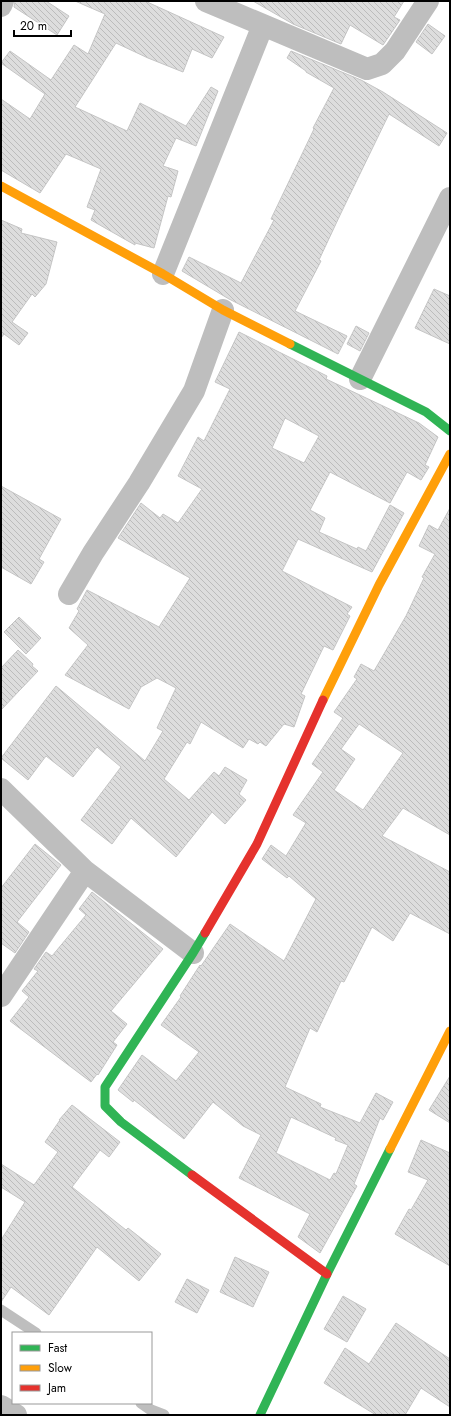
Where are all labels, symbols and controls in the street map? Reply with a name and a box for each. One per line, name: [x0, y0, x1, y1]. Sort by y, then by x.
scale bar: [14, 12, 71, 38]
text: 20 m: [20, 17, 47, 35]
legend: [12, 1332, 152, 1404]
text: Fast: [48, 1339, 67, 1357]
text: Slow: [48, 1359, 73, 1377]
text: Jam: [46, 1379, 66, 1397]

